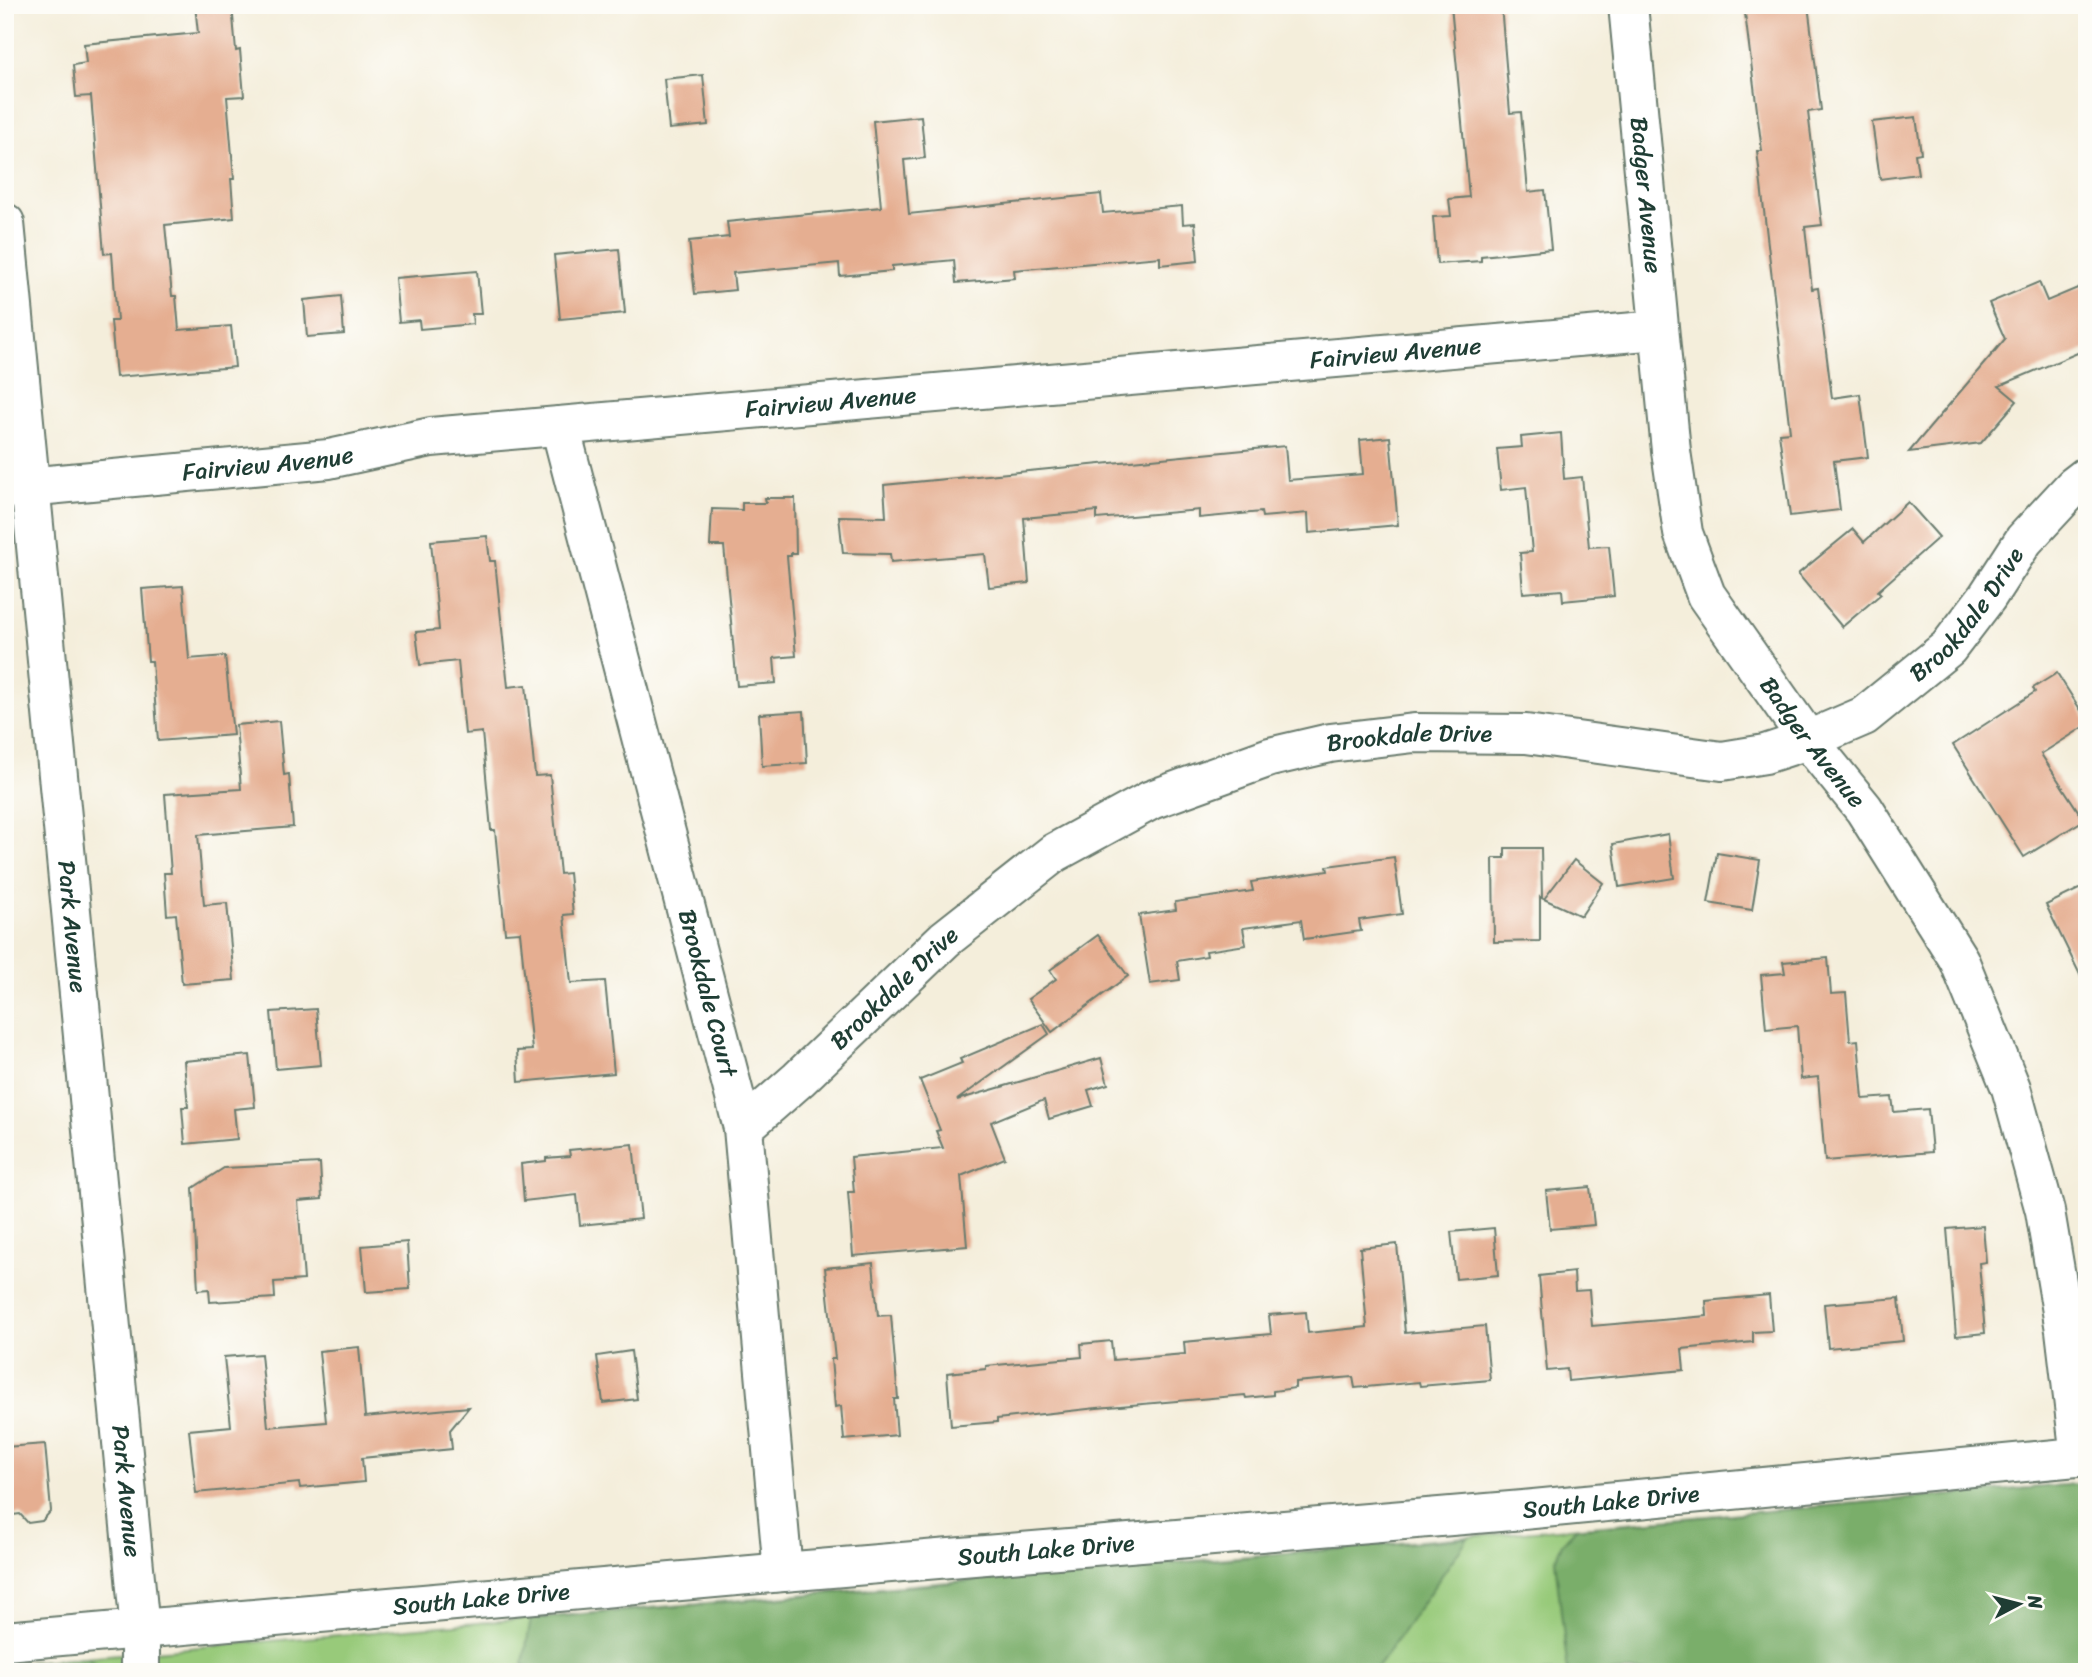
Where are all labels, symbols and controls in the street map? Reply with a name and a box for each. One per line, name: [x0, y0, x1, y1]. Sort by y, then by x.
street label: Badger Avenue: [1618, 115, 1675, 275]
street label: Fairview Avenue: [1308, 324, 1483, 381]
street label: Fairview Avenue: [743, 374, 918, 431]
street label: Fairview Avenue: [180, 433, 358, 494]
street label: Brookdale Drive: [1900, 538, 2035, 693]
street label: Badger Avenue: [1748, 667, 1877, 818]
street label: Brookdale Drive: [1324, 712, 1493, 764]
street label: Park Avenue: [45, 859, 100, 995]
street label: Brookdale Court: [666, 905, 750, 1083]
street label: Brookdale Drive: [820, 915, 968, 1060]
street label: Park Avenue: [99, 1423, 154, 1559]
street label: South Lake Drive: [1521, 1472, 1702, 1531]
street label: South Lake Drive: [956, 1522, 1137, 1578]
north arrow: [1983, 1568, 2054, 1638]
street label: South Lake Drive: [391, 1570, 572, 1628]
text: N: [2018, 1592, 2053, 1611]

